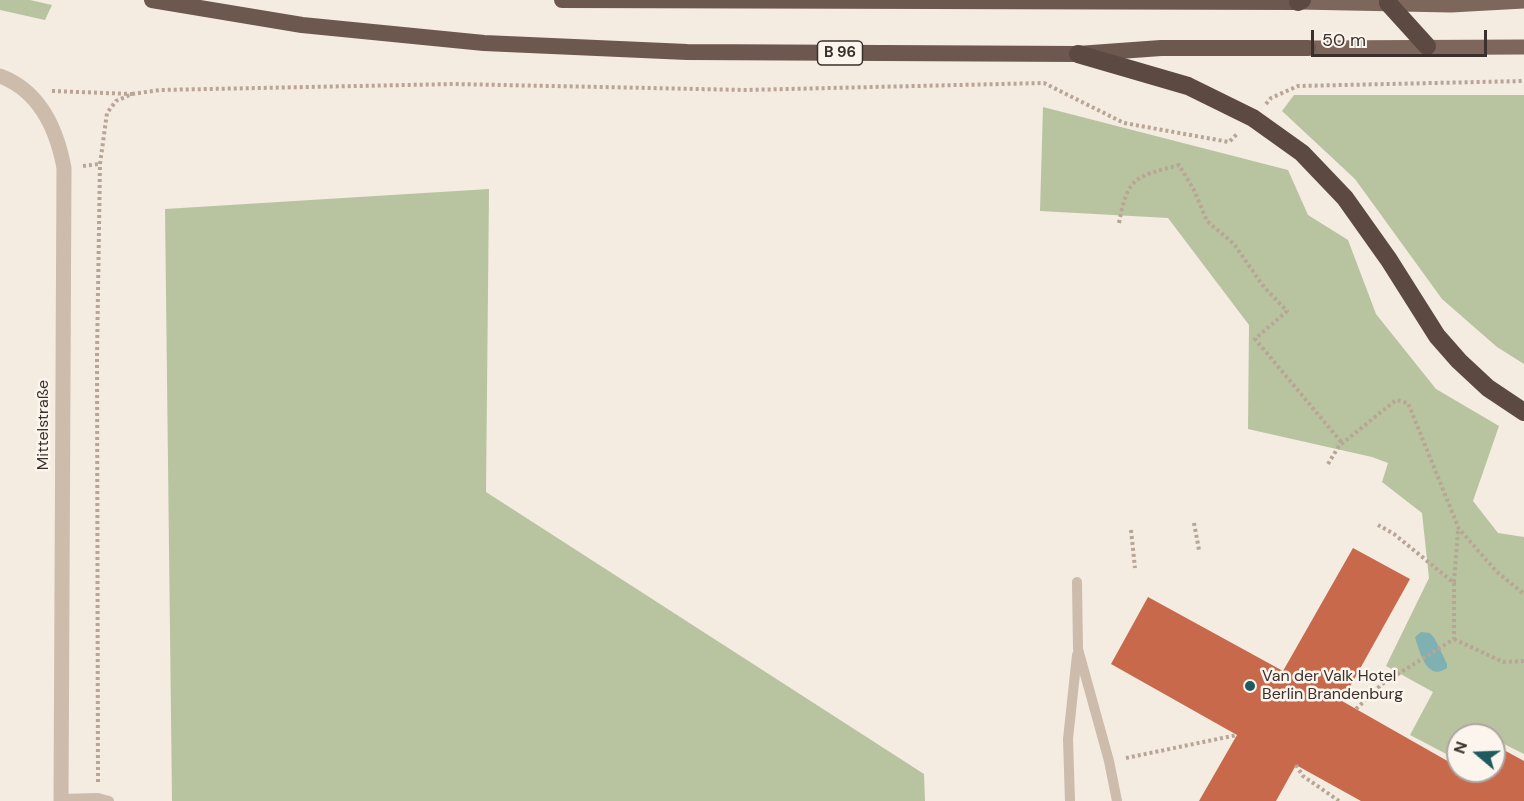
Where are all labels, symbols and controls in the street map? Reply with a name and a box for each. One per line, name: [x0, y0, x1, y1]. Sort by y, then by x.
scale bar: [1314, 18, 1490, 56]
text: 50 m: [1322, 28, 1366, 52]
road number: B 96: [818, 41, 862, 65]
street label: Mittelstraße: [34, 380, 54, 470]
place label: Van der Valk Hotel Berlin Brandenburg: [1262, 667, 1403, 705]
marker: Van der Valk Hotel Berlin Brandenburg: [1243, 679, 1257, 693]
north arrow: [1446, 723, 1506, 783]
text: N: [1449, 739, 1472, 757]

